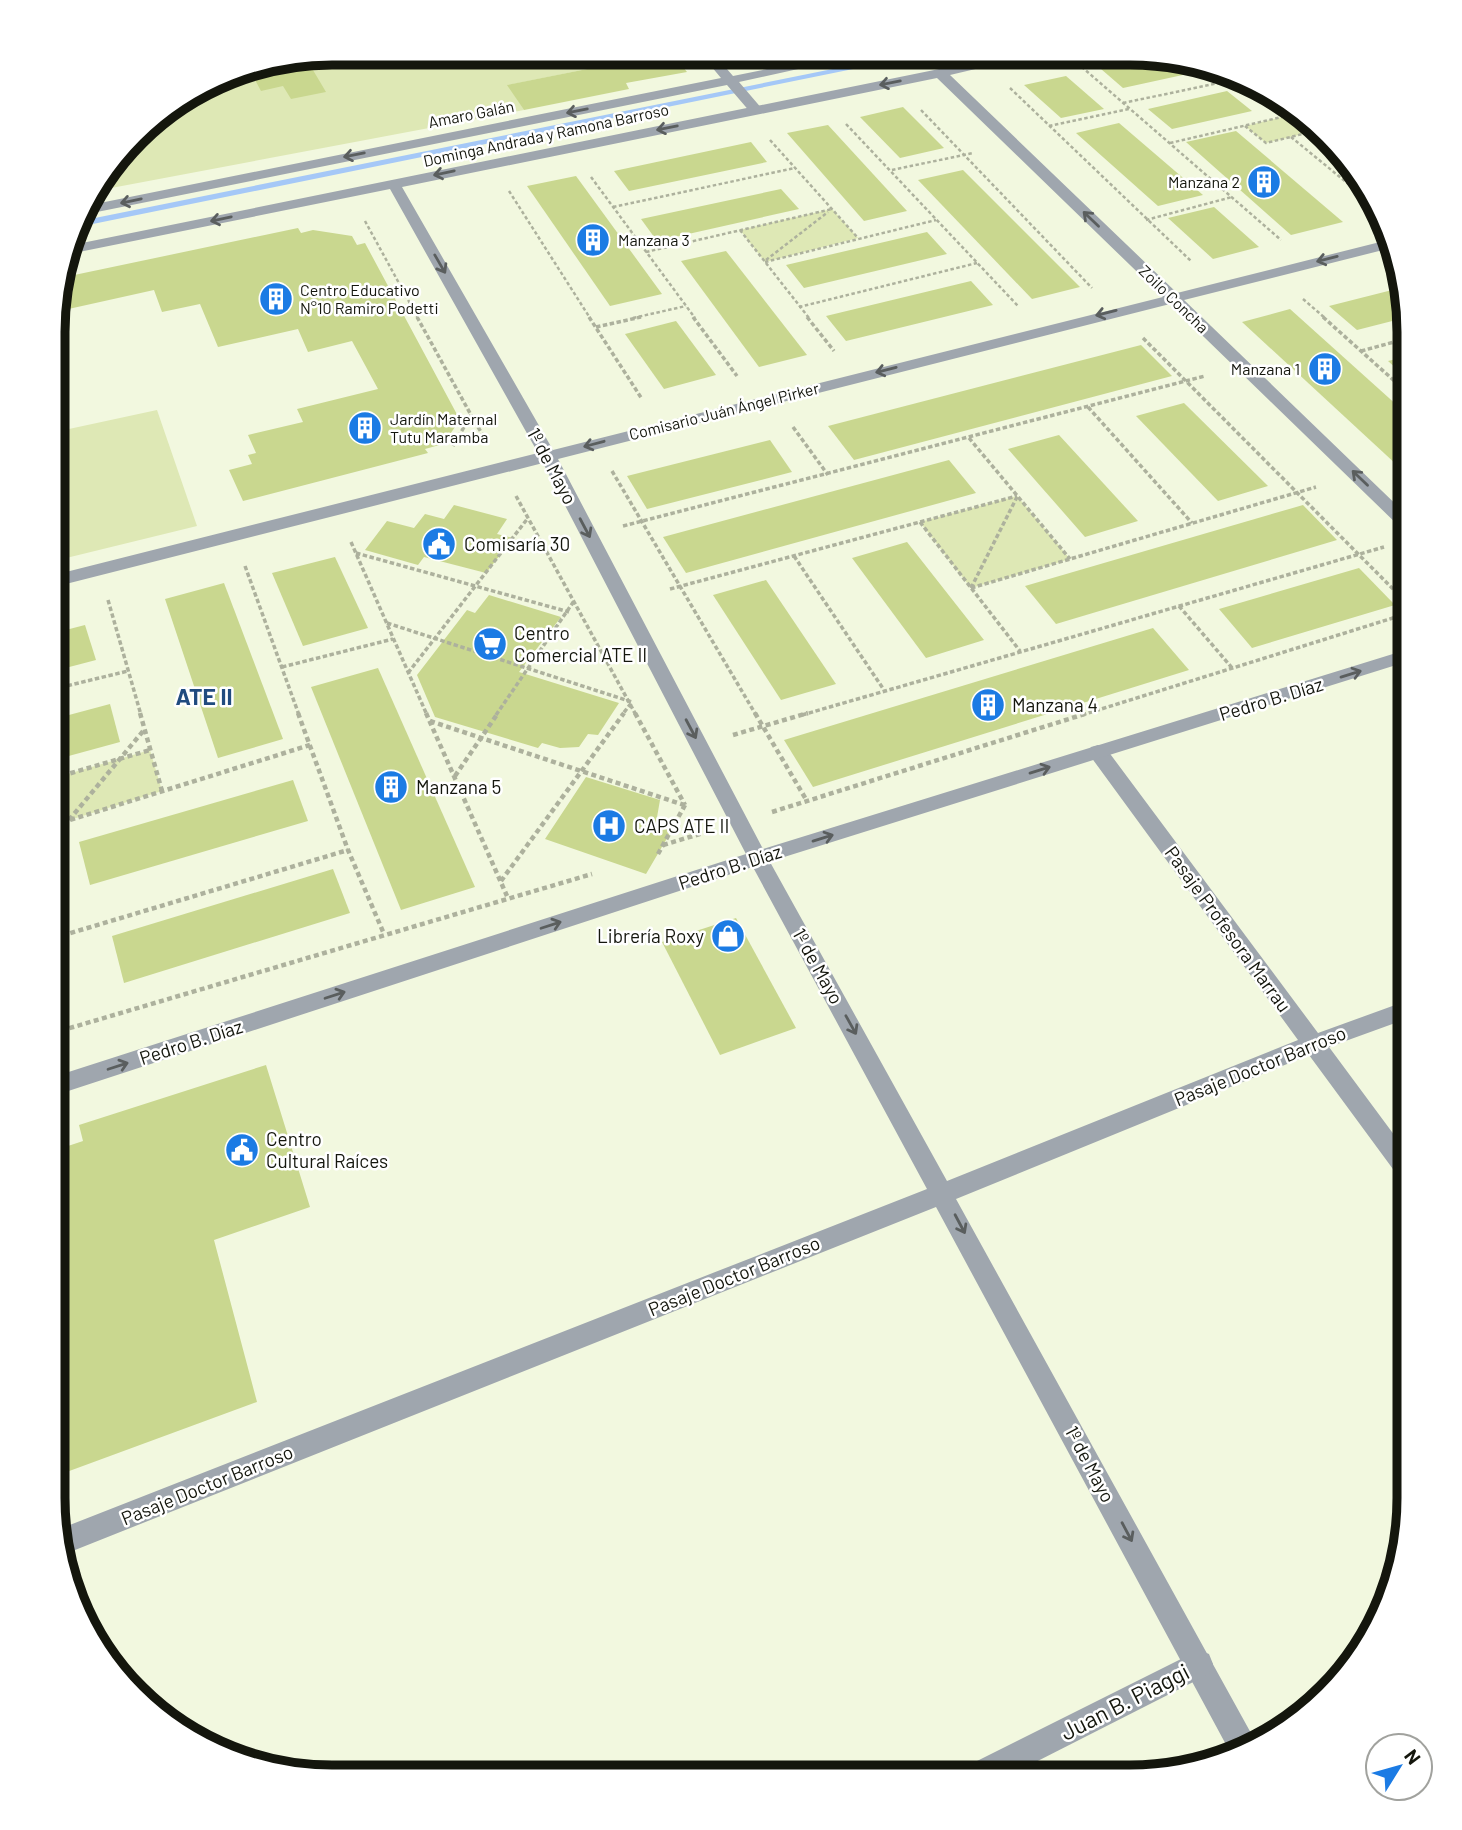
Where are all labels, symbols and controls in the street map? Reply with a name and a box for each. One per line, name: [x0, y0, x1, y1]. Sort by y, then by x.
one-way arrow: [879, 76, 902, 90]
street label: Amaro Galán: [426, 96, 515, 131]
street label: Dominga Andrada y Ramona Barroso: [421, 99, 670, 170]
one-way arrow: [566, 104, 589, 118]
one-way arrow: [656, 122, 679, 136]
one-way arrow: [343, 149, 366, 163]
building icon: Manzana 2: [1245, 163, 1283, 201]
one-way arrow: [433, 167, 456, 181]
place label: Manzana 2: [1168, 172, 1240, 191]
one-way arrow: [120, 195, 143, 209]
one-way arrow: [1082, 210, 1099, 227]
one-way arrow: [210, 212, 233, 226]
building icon: Manzana 3: [574, 221, 612, 259]
place label: Manzana 3: [618, 230, 690, 249]
one-way arrow: [1316, 253, 1339, 266]
one-way arrow: [433, 254, 447, 274]
street label: Zoilo Concha: [1136, 261, 1213, 336]
building icon: Centro Educativo N°10 Ramiro Podetti: [257, 280, 295, 318]
place label: Centro Educativo N°10 Ramiro Podetti: [300, 280, 438, 317]
one-way arrow: [1095, 307, 1118, 320]
building icon: Manzana 1: [1306, 350, 1344, 388]
place label: Manzana 1: [1231, 359, 1300, 378]
one-way arrow: [875, 364, 897, 377]
street label: Comisario Juán Ángel Pirker: [627, 378, 821, 443]
building icon: Jardín Maternal Tutu Maramba: [346, 409, 384, 447]
place label: Jardín Maternal Tutu Maramba: [390, 409, 497, 446]
street label: 1º de Mayo: [523, 424, 582, 508]
one-way arrow: [583, 438, 606, 451]
one-way arrow: [1352, 470, 1369, 487]
one-way arrow: [579, 517, 592, 538]
public building icon: Comisaría 30: [420, 525, 458, 563]
place label: Comisaría 30: [464, 532, 570, 555]
place label: Centro Comercial ATE II: [514, 621, 647, 666]
supermarket icon: Centro Comercial ATE II: [471, 625, 509, 663]
one-way arrow: [1340, 666, 1362, 679]
street label: Pedro B. Díaz: [1216, 672, 1325, 725]
district label: ATE II: [175, 682, 233, 710]
building icon: Manzana 4: [969, 686, 1007, 724]
place label: Manzana 4: [1012, 693, 1098, 716]
one-way arrow: [684, 718, 698, 739]
one-way arrow: [1029, 763, 1051, 776]
building icon: Manzana 5: [372, 768, 410, 806]
place label: Manzana 5: [416, 775, 501, 798]
hospital icon: CAPS ATE II: [590, 807, 628, 845]
place label: CAPS ATE II: [634, 814, 729, 837]
one-way arrow: [812, 830, 834, 843]
street label: Pedro B. Díaz: [675, 839, 784, 894]
street label: Pasaje Profesora Marrau: [1161, 841, 1296, 1016]
shop icon: Librería Roxy: [709, 917, 747, 955]
one-way arrow: [540, 918, 562, 931]
place label: Librería Roxy: [597, 924, 704, 947]
street label: 1º de Mayo: [788, 924, 849, 1008]
one-way arrow: [323, 988, 345, 1001]
street label: Pedro B. Díaz: [136, 1014, 245, 1069]
one-way arrow: [844, 1014, 858, 1034]
street label: Pasaje Doctor Barroso: [1171, 1021, 1349, 1110]
one-way arrow: [107, 1059, 129, 1071]
place label: Centro Cultural Raíces: [266, 1127, 388, 1172]
public building icon: Centro Cultural Raíces: [223, 1131, 261, 1169]
one-way arrow: [954, 1213, 967, 1234]
street label: Pasaje Doctor Barroso: [645, 1231, 823, 1320]
street label: 1º de Mayo: [1061, 1422, 1120, 1506]
street label: Pasaje Doctor Barroso: [118, 1440, 296, 1529]
one-way arrow: [1120, 1521, 1134, 1541]
street label: Juan B. Piaggi: [1055, 1657, 1194, 1746]
north arrow: [1364, 1732, 1434, 1802]
text: N: [1400, 1744, 1426, 1768]

